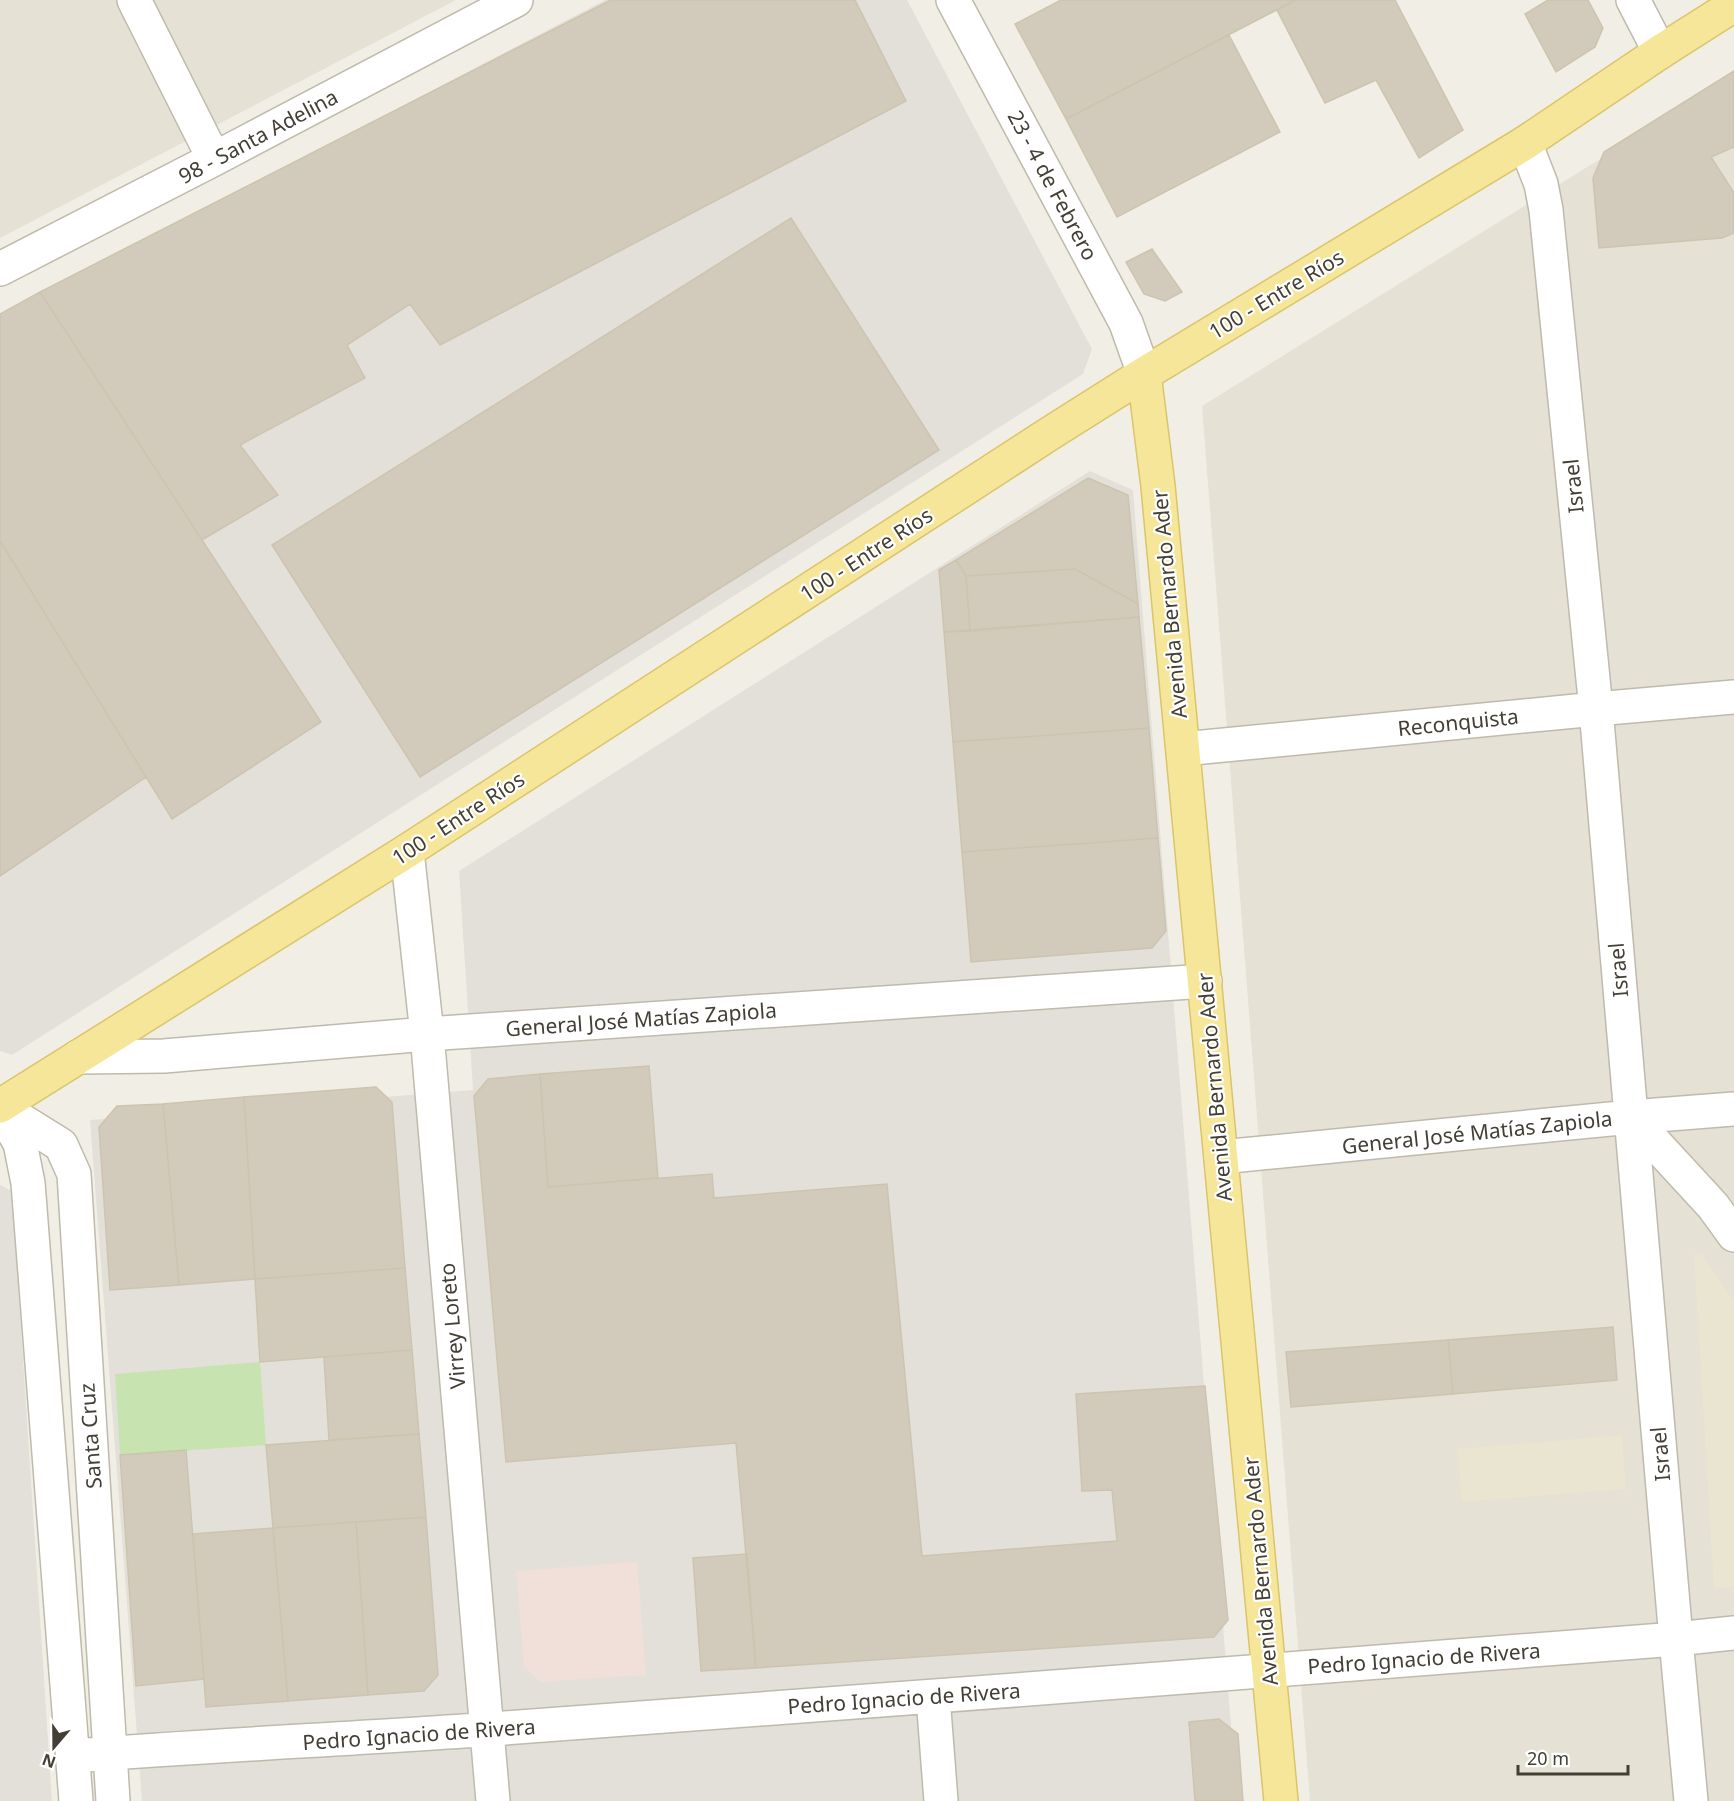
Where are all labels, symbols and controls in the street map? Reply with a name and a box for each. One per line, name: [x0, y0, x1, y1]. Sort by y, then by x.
street label: 98 - Santa Adelina: [173, 82, 343, 190]
street label: 23 - 4 de Febrero: [1002, 105, 1104, 265]
street label: 100 - Entre Ríos: [1203, 243, 1349, 345]
street label: Israel: [1556, 457, 1590, 515]
street label: Avenida Bernardo Ader: [1145, 488, 1193, 720]
street label: 100 - Entre Ríos: [794, 501, 938, 607]
street label: Reconquista: [1396, 702, 1520, 742]
street label: 100 - Entre Ríos: [386, 765, 530, 871]
street label: Israel: [1602, 942, 1634, 998]
street label: Avenida Bernardo Ader: [1190, 971, 1238, 1203]
street label: General José Matías Zapiola: [504, 996, 778, 1042]
street label: General José Matías Zapiola: [1340, 1104, 1614, 1160]
street label: Virrey Loreto: [433, 1262, 471, 1390]
street label: Santa Cruz: [72, 1382, 108, 1490]
street label: Israel: [1644, 1426, 1676, 1482]
street label: Avenida Bernardo Ader: [1236, 1455, 1284, 1687]
street label: Pedro Ignacio de Rivera: [1307, 1636, 1541, 1680]
street label: Pedro Ignacio de Rivera: [787, 1676, 1021, 1720]
street label: Pedro Ignacio de Rivera: [302, 1712, 536, 1756]
north arrow: [24, 1717, 84, 1777]
scale bar: [1518, 1738, 1628, 1776]
text: 20 m: [1527, 1746, 1569, 1770]
text: N: [39, 1749, 59, 1774]

